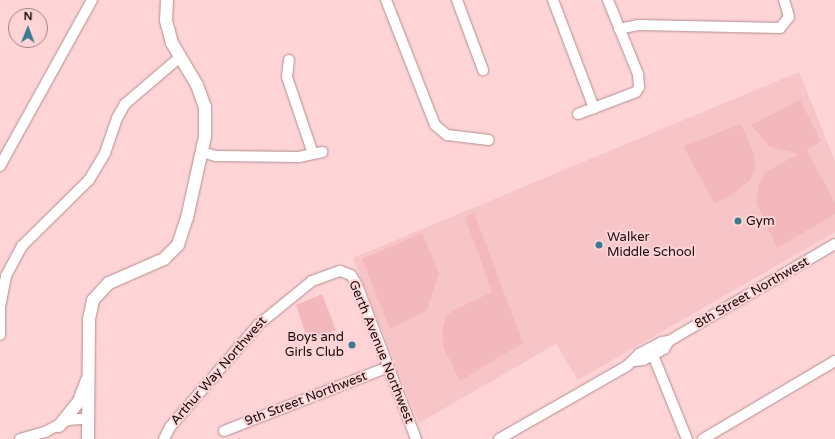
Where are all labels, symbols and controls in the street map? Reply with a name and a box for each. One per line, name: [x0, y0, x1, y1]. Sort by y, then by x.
north arrow: [8, 8, 48, 48]
text: N: [24, 10, 33, 23]
place label: Gym: [746, 213, 775, 229]
marker: Gym: [733, 216, 743, 226]
place label: Walker Middle School: [607, 230, 695, 261]
marker: Walker Middle School: [594, 240, 604, 250]
street label: 8th Street Northwest: [692, 254, 812, 332]
street label: Gerth Avenue Northwest: [345, 278, 417, 426]
street label: Arthur Way Northwest: [168, 314, 270, 428]
place label: Boys and Girls Club: [285, 330, 344, 361]
marker: Boys and Girls Club: [347, 340, 357, 350]
street label: 9th Street Northwest: [243, 368, 369, 430]

